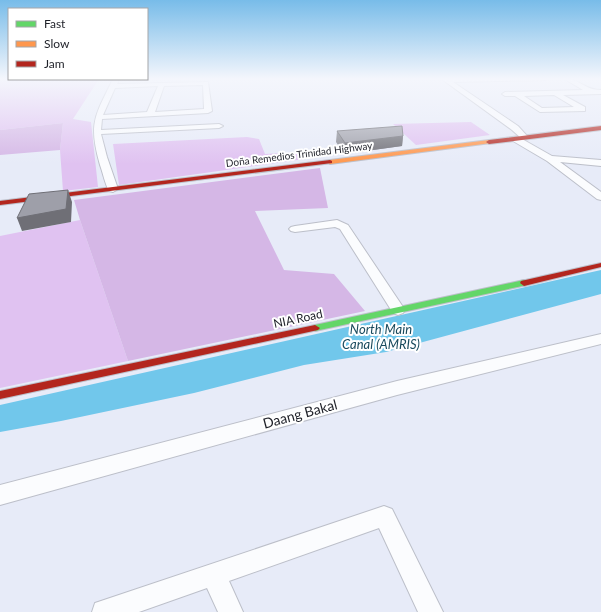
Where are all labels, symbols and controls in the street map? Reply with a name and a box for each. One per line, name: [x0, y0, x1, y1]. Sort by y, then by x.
legend: [8, 8, 148, 80]
text: Fast: [44, 16, 66, 31]
text: Slow: [44, 36, 70, 51]
text: Jam: [44, 56, 65, 71]
street label: Doña Remedios Trinidad Highway: [225, 139, 374, 169]
street label: NIA Road: [272, 306, 324, 331]
water label: North Main Canal (AMRIS): [342, 321, 420, 352]
street label: Daang Bakal: [261, 395, 339, 432]

